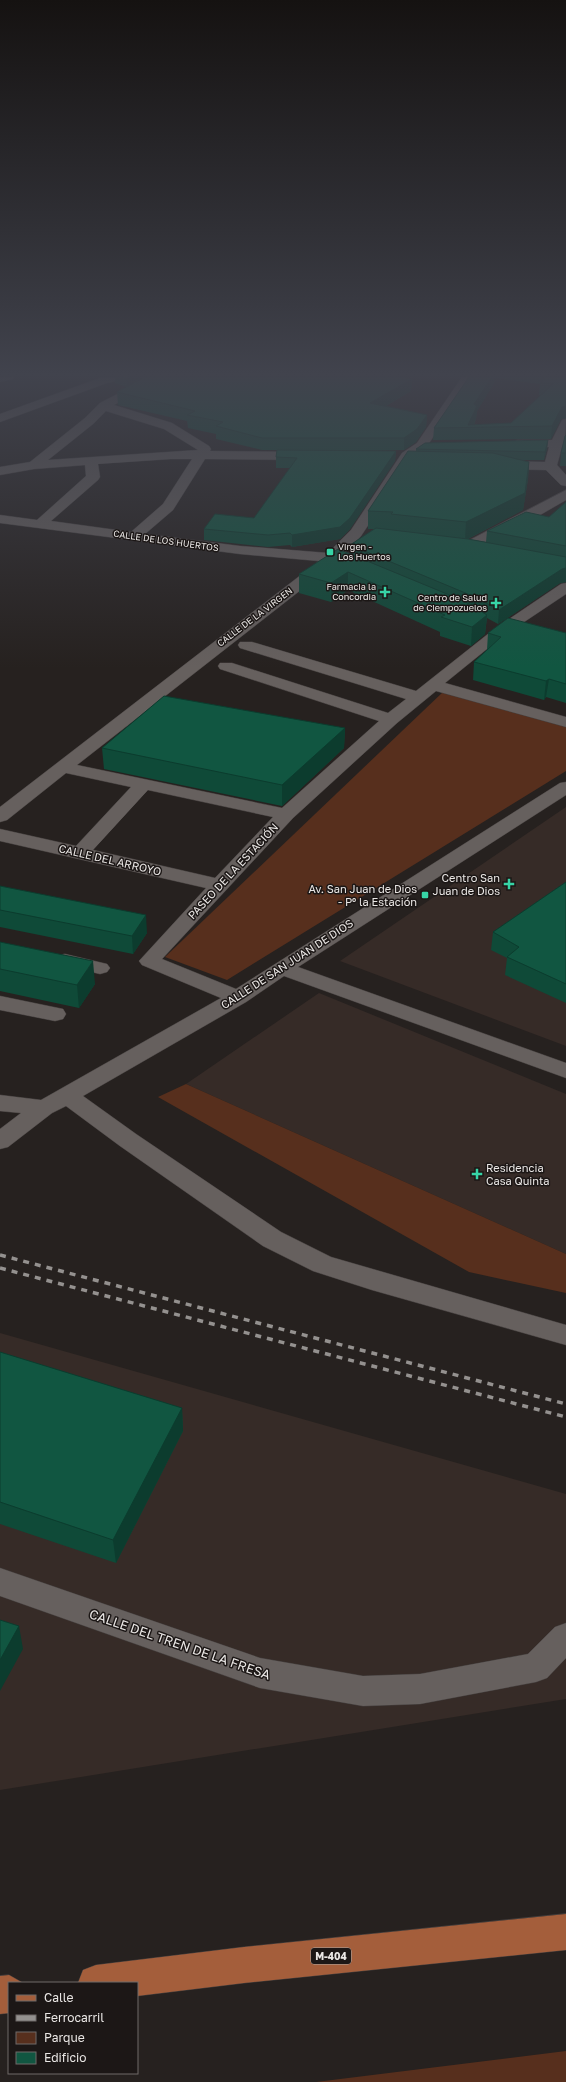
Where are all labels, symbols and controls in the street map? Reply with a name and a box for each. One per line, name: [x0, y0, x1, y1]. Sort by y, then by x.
street label: CALLE DE LOS HUERTOS: [113, 528, 220, 553]
place label: Virgen - Los Huertos: [338, 541, 391, 562]
marker: Virgen - Los Huertos: [325, 547, 335, 557]
place label: Farmacia la Concordia: [327, 581, 376, 602]
street label: CALLE DE LA VIRGEN: [215, 585, 294, 648]
marker: Farmacia la Concordia: [379, 586, 391, 598]
place label: Centro de Salud de Ciempozuelos: [413, 592, 487, 613]
marker: Centro de Salud de Ciempozuelos: [490, 597, 502, 609]
street label: PASEO DE LA ESTACIÓN: [185, 820, 280, 921]
street label: CALLE DEL ARROYO: [57, 841, 163, 878]
place label: Centro San Juan de Dios: [433, 871, 500, 897]
marker: Centro San Juan de Dios: [503, 878, 515, 890]
place label: Av. San Juan de Dios - Pº la Estación: [309, 882, 417, 908]
marker: Av. San Juan de Dios - Pº la Estación: [420, 890, 430, 900]
street label: CALLE DE SAN JUAN DE DIOS: [218, 916, 355, 1011]
place label: Residencia Casa Quinta: [486, 1161, 550, 1187]
marker: Residencia Casa Quinta: [471, 1168, 483, 1180]
street label: CALLE DEL TREN DE LA FRESA: [87, 1605, 273, 1683]
road number: M-404: [311, 1948, 351, 1964]
legend: [8, 1982, 138, 2074]
text: Calle: [44, 1990, 74, 2005]
text: Ferrocarril: [44, 2010, 104, 2025]
text: Parque: [44, 2030, 85, 2045]
text: Edificio: [44, 2050, 86, 2065]

